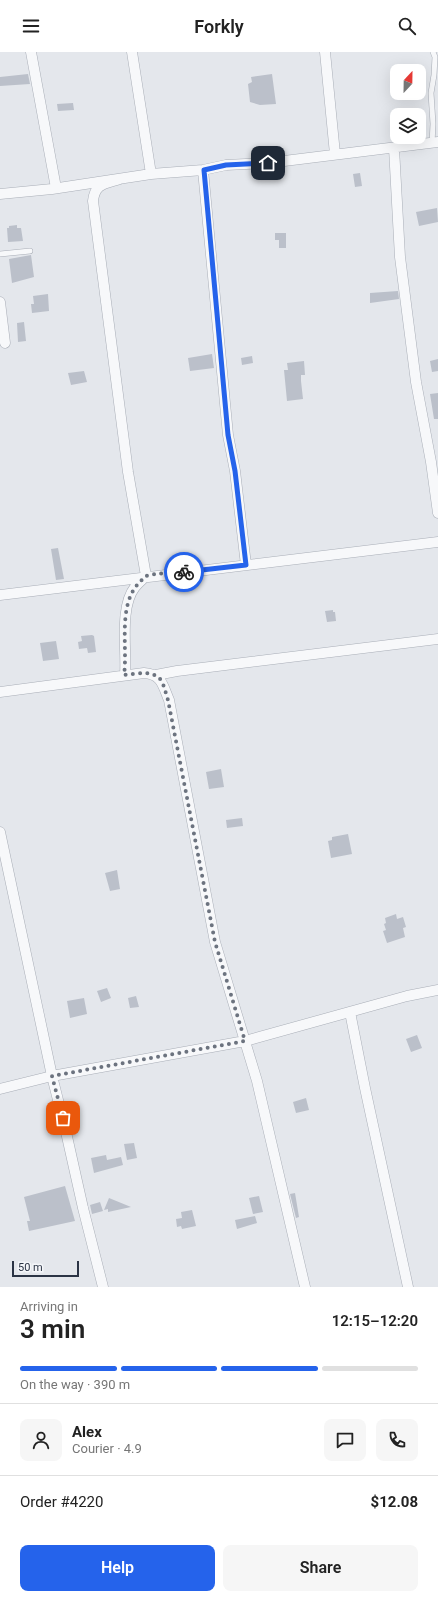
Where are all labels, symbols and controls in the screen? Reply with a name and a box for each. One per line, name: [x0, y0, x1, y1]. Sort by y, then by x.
icon: menu: [20, 15, 42, 37]
icon: search: [396, 15, 418, 37]
text: Forkly: [194, 16, 244, 37]
north arrow: [390, 64, 426, 100]
map controls: [390, 64, 426, 144]
button: layers: [390, 108, 426, 144]
pin: [251, 146, 285, 180]
icon: home: [257, 152, 279, 174]
courier: [164, 552, 204, 592]
icon: bike: [173, 561, 195, 583]
pin: [46, 1101, 80, 1135]
icon: bag: [52, 1107, 74, 1129]
scale bar: [12, 1259, 79, 1278]
text: 50 m: [18, 1261, 43, 1274]
text: Arriving in: [20, 1299, 78, 1314]
text: 12:15–12:20: [332, 1312, 418, 1330]
text: 3 min: [20, 1314, 85, 1344]
text: On the way · 390 m: [20, 1377, 130, 1392]
button: person: [20, 1419, 62, 1461]
button: chat: [324, 1419, 366, 1461]
button: phone: [376, 1419, 418, 1461]
text: Alex: [72, 1423, 102, 1441]
text: Courier · 4.9: [72, 1441, 142, 1456]
text: Order #4220: [20, 1493, 103, 1511]
text: $12.08: [371, 1493, 418, 1511]
button: Help: [20, 1545, 215, 1591]
button: Share: [223, 1545, 418, 1591]

